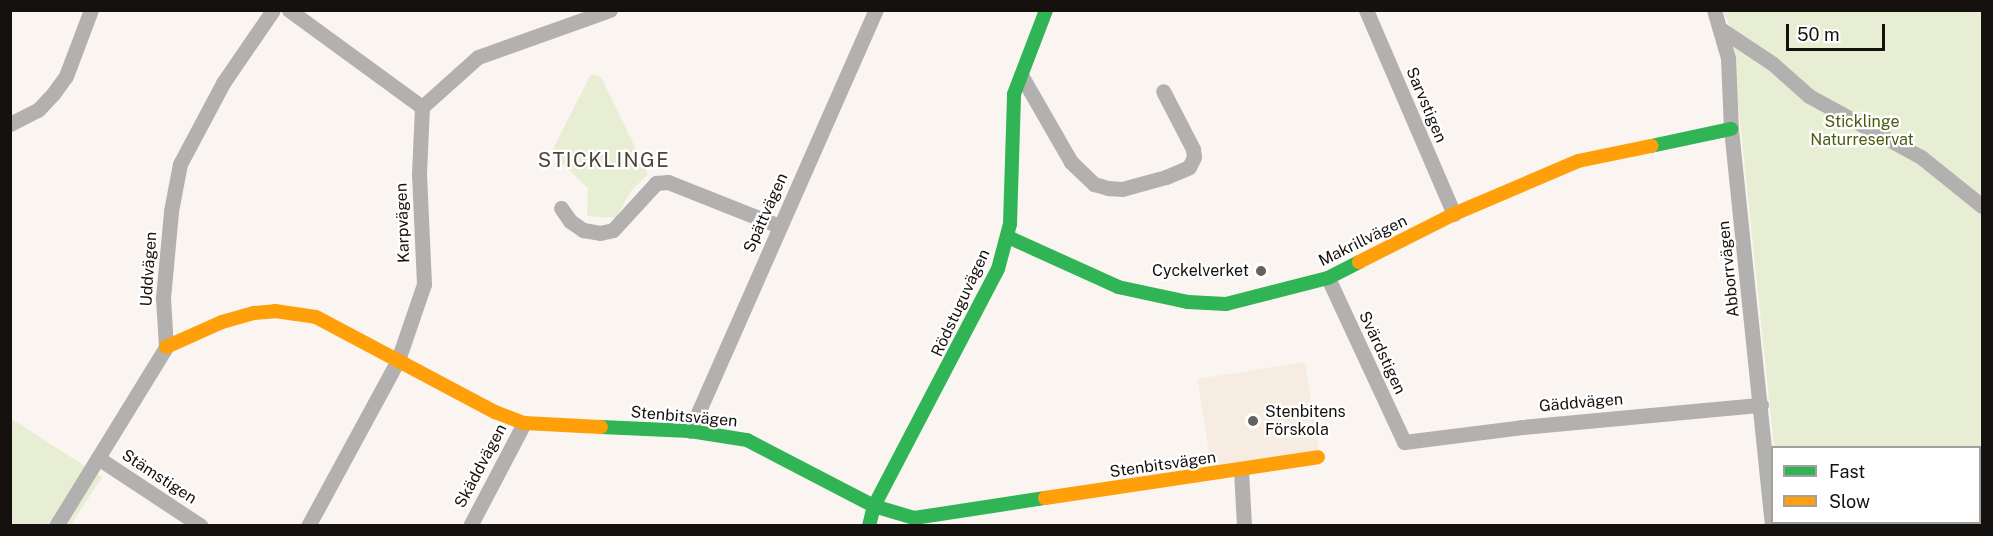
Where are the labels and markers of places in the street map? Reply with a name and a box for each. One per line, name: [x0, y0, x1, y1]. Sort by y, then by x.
place label: Cyckelverket: [1152, 261, 1249, 281]
marker: Cyckelverket: [1254, 264, 1268, 278]
place label: Stenbitens Förskola: [1265, 402, 1346, 440]
marker: Stenbitens Förskola: [1246, 414, 1260, 428]

